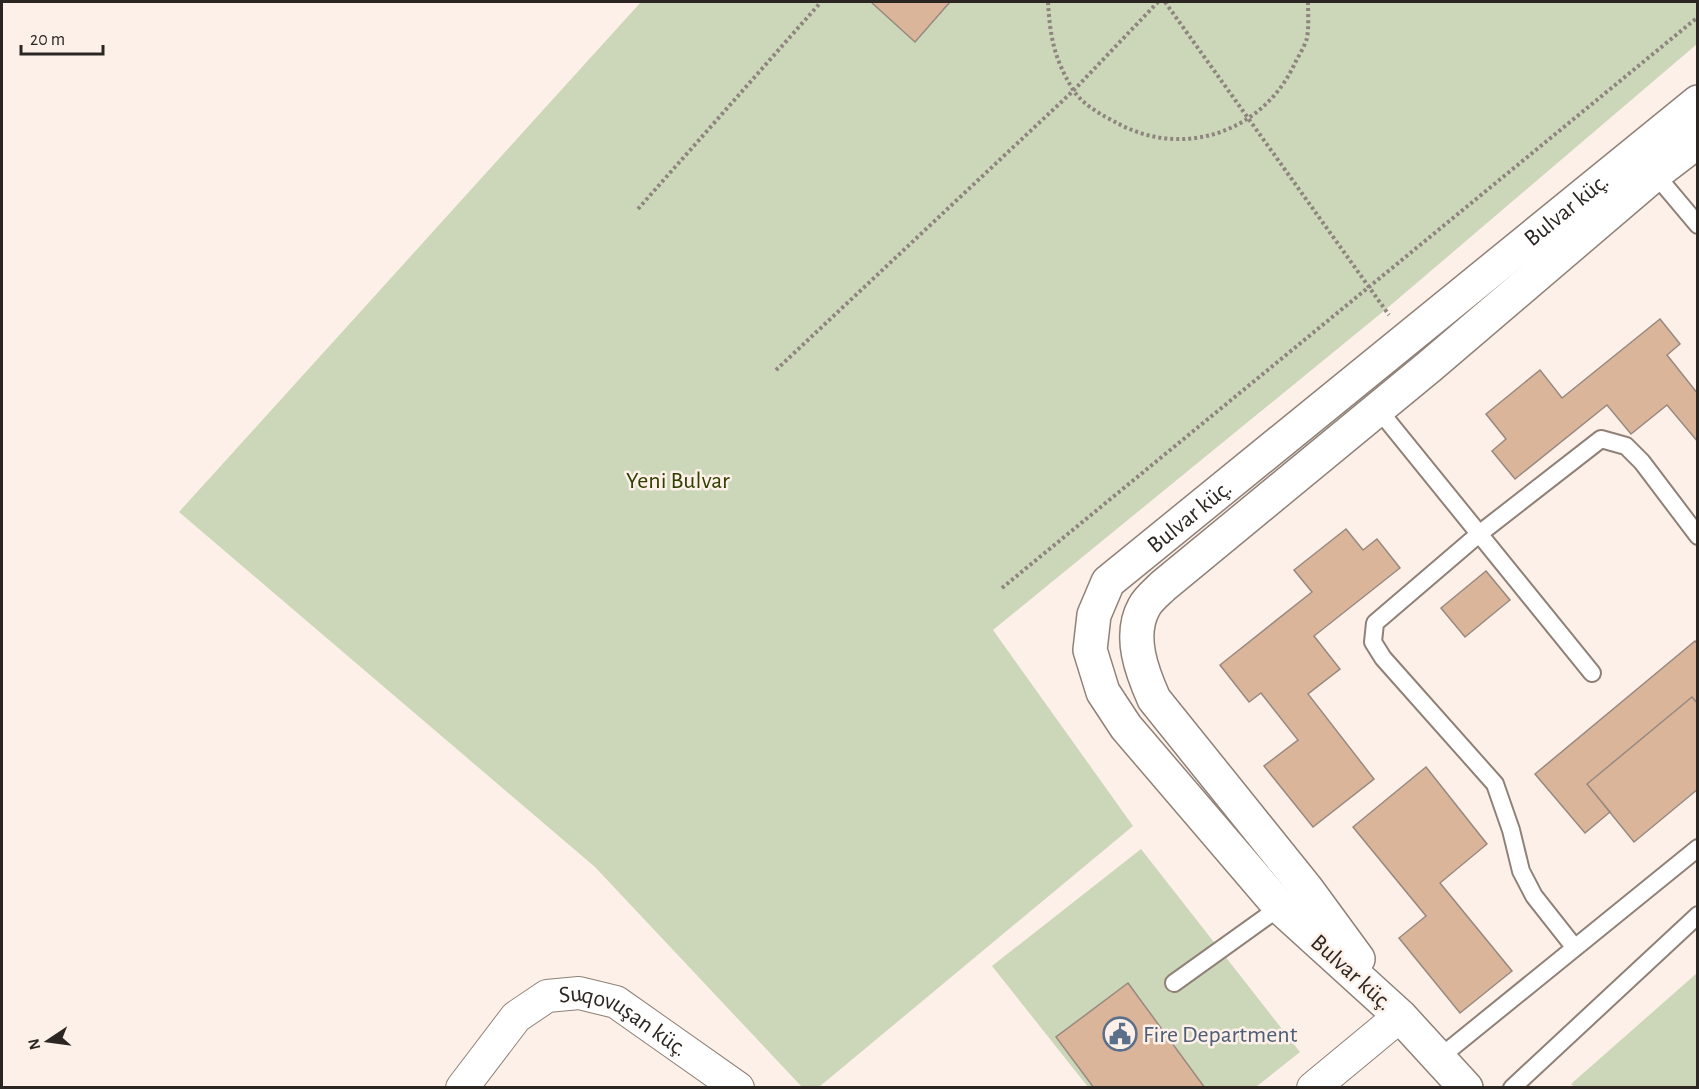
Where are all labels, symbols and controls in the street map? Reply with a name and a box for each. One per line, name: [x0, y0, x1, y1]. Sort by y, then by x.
scale bar: [21, 18, 104, 56]
text: 20 m: [30, 31, 65, 49]
street label: Bulvar küç.: [1520, 169, 1613, 251]
park label: Yeni Bulvar: [626, 469, 730, 493]
street label: Bulvar küç.: [1143, 476, 1236, 558]
street label: Bulvar küç.: [1306, 930, 1397, 1015]
street label: Suqovuşan küç.: [558, 982, 691, 1061]
north arrow: [18, 1011, 78, 1071]
public building icon: Fire Department: [1102, 1016, 1138, 1052]
place label: Fire Department: [1143, 1023, 1298, 1047]
text: N: [25, 1037, 43, 1051]

